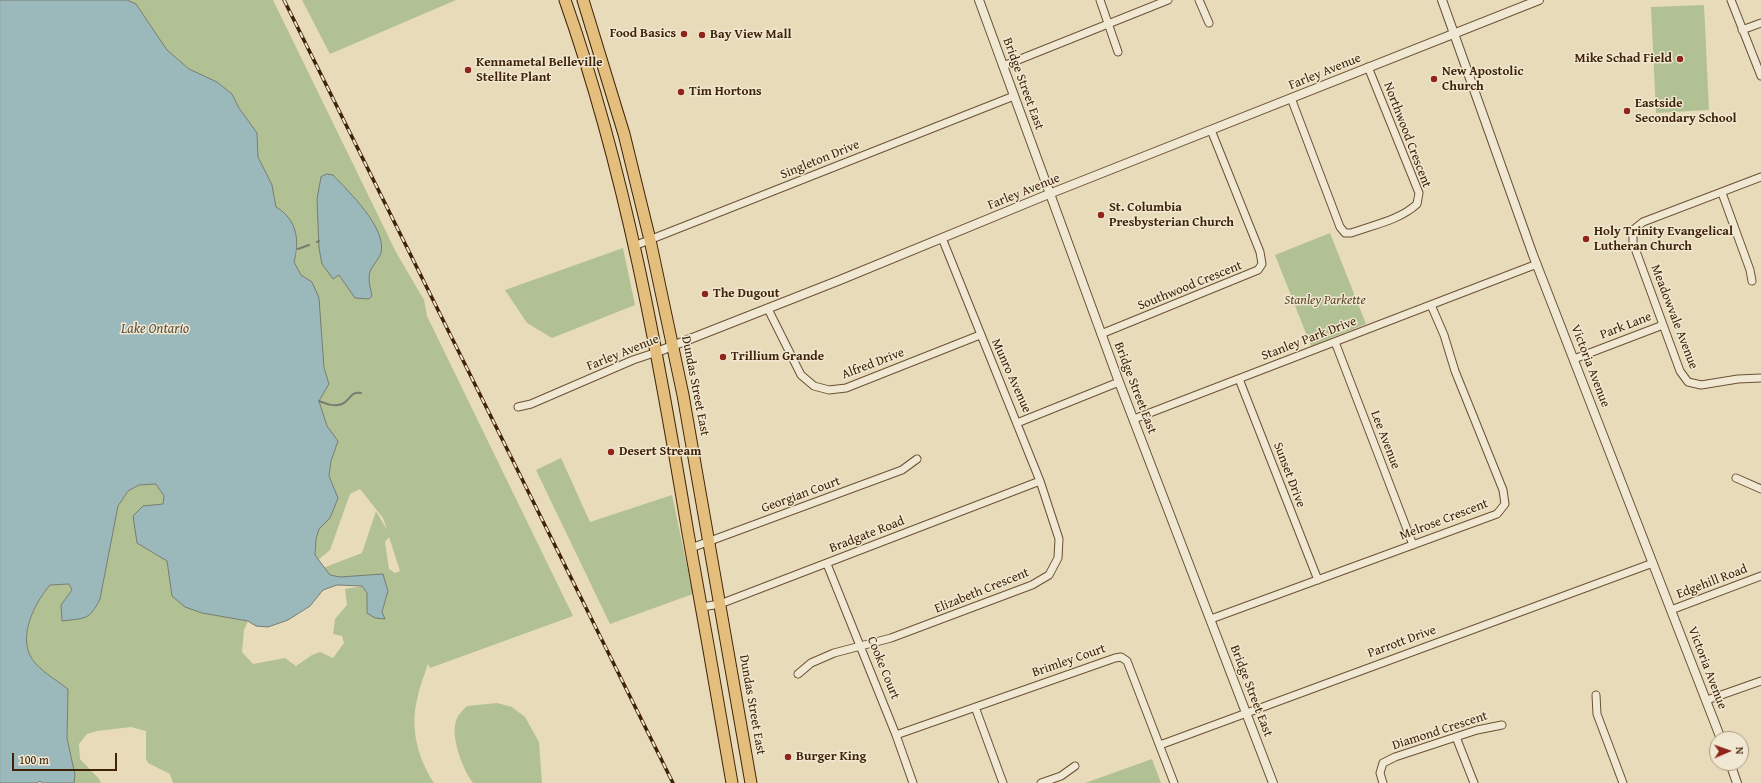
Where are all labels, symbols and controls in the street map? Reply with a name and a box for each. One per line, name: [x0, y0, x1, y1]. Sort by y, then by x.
place label: Food Basics: [610, 26, 676, 42]
place label: Bay View Mall: [710, 27, 791, 43]
marker: Food Basics: [679, 29, 689, 39]
marker: Bay View Mall: [697, 30, 707, 40]
street label: Bridge Street East: [999, 36, 1047, 132]
street label: Farley Avenue: [1287, 50, 1363, 94]
place label: Mike Schad Field: [1574, 51, 1672, 67]
marker: Mike Schad Field: [1675, 54, 1685, 64]
place label: Kennametal Belleville Stellite Plant: [476, 55, 603, 86]
place label: New Apostolic Church: [1442, 64, 1523, 95]
marker: Kennametal Belleville Stellite Plant: [463, 65, 473, 75]
marker: New Apostolic Church: [1429, 74, 1439, 84]
street label: Northwood Crescent: [1380, 80, 1434, 190]
place label: Tim Hortons: [689, 84, 762, 100]
marker: Tim Hortons: [676, 87, 686, 97]
place label: Eastside Secondary School: [1635, 96, 1737, 127]
marker: Eastside Secondary School: [1622, 106, 1632, 116]
street label: Singleton Drive: [778, 137, 862, 183]
street label: Farley Avenue: [986, 170, 1062, 214]
place label: St. Columbia Presbysterian Church: [1109, 200, 1234, 231]
marker: St. Columbia Presbysterian Church: [1096, 210, 1106, 220]
place label: Holy Trinity Evangelical Lutheran Church: [1594, 224, 1733, 255]
marker: Holy Trinity Evangelical Lutheran Church: [1581, 234, 1591, 244]
street label: Southwood Crescent: [1136, 258, 1244, 314]
street label: Meadowvale Avenue: [1647, 263, 1701, 371]
place label: The Dugout: [713, 286, 780, 302]
marker: The Dugout: [700, 289, 710, 299]
park label: Stanley Parkette: [1284, 293, 1366, 309]
street label: Park Lane: [1598, 309, 1654, 343]
street label: Stanley Park Drive: [1259, 314, 1359, 364]
water label: Lake Ontario: [121, 321, 189, 337]
street label: Victoria Avenue: [1567, 323, 1613, 409]
street label: Farley Avenue: [585, 331, 661, 375]
street label: Dundas Street East: [678, 335, 712, 437]
street label: Munro Avenue: [988, 336, 1034, 416]
street label: Bridge Street East: [1110, 340, 1160, 436]
street label: Alfred Drive: [839, 345, 907, 383]
place label: Trillium Grande: [731, 349, 824, 365]
marker: Trillium Grande: [718, 352, 728, 362]
street label: Lee Avenue: [1367, 409, 1403, 471]
street label: Sunset Drive: [1269, 440, 1309, 510]
place label: Desert Stream: [619, 444, 701, 460]
marker: Desert Stream: [606, 447, 616, 457]
street label: Georgian Court: [759, 474, 843, 516]
street label: Melrose Crescent: [1398, 496, 1490, 544]
street label: Bradgate Road: [827, 514, 907, 556]
street label: Edgehill Road: [1674, 561, 1750, 603]
street label: Elizabeth Crescent: [932, 565, 1032, 617]
street label: Parrott Drive: [1366, 622, 1438, 662]
street label: Victoria Avenue: [1684, 625, 1730, 711]
street label: Cooke Court: [863, 634, 903, 702]
street label: Brimley Court: [1030, 641, 1108, 681]
street label: Bridge Street East: [1226, 643, 1276, 739]
street label: Dundas Street East: [736, 654, 768, 756]
street label: Diamond Crescent: [1390, 708, 1490, 754]
north arrow: [1709, 731, 1749, 771]
scale bar: [14, 745, 119, 771]
text: N: [1732, 747, 1748, 755]
place label: Burger King: [796, 749, 866, 765]
text: 100 m: [19, 751, 49, 768]
marker: Burger King: [783, 752, 793, 762]

